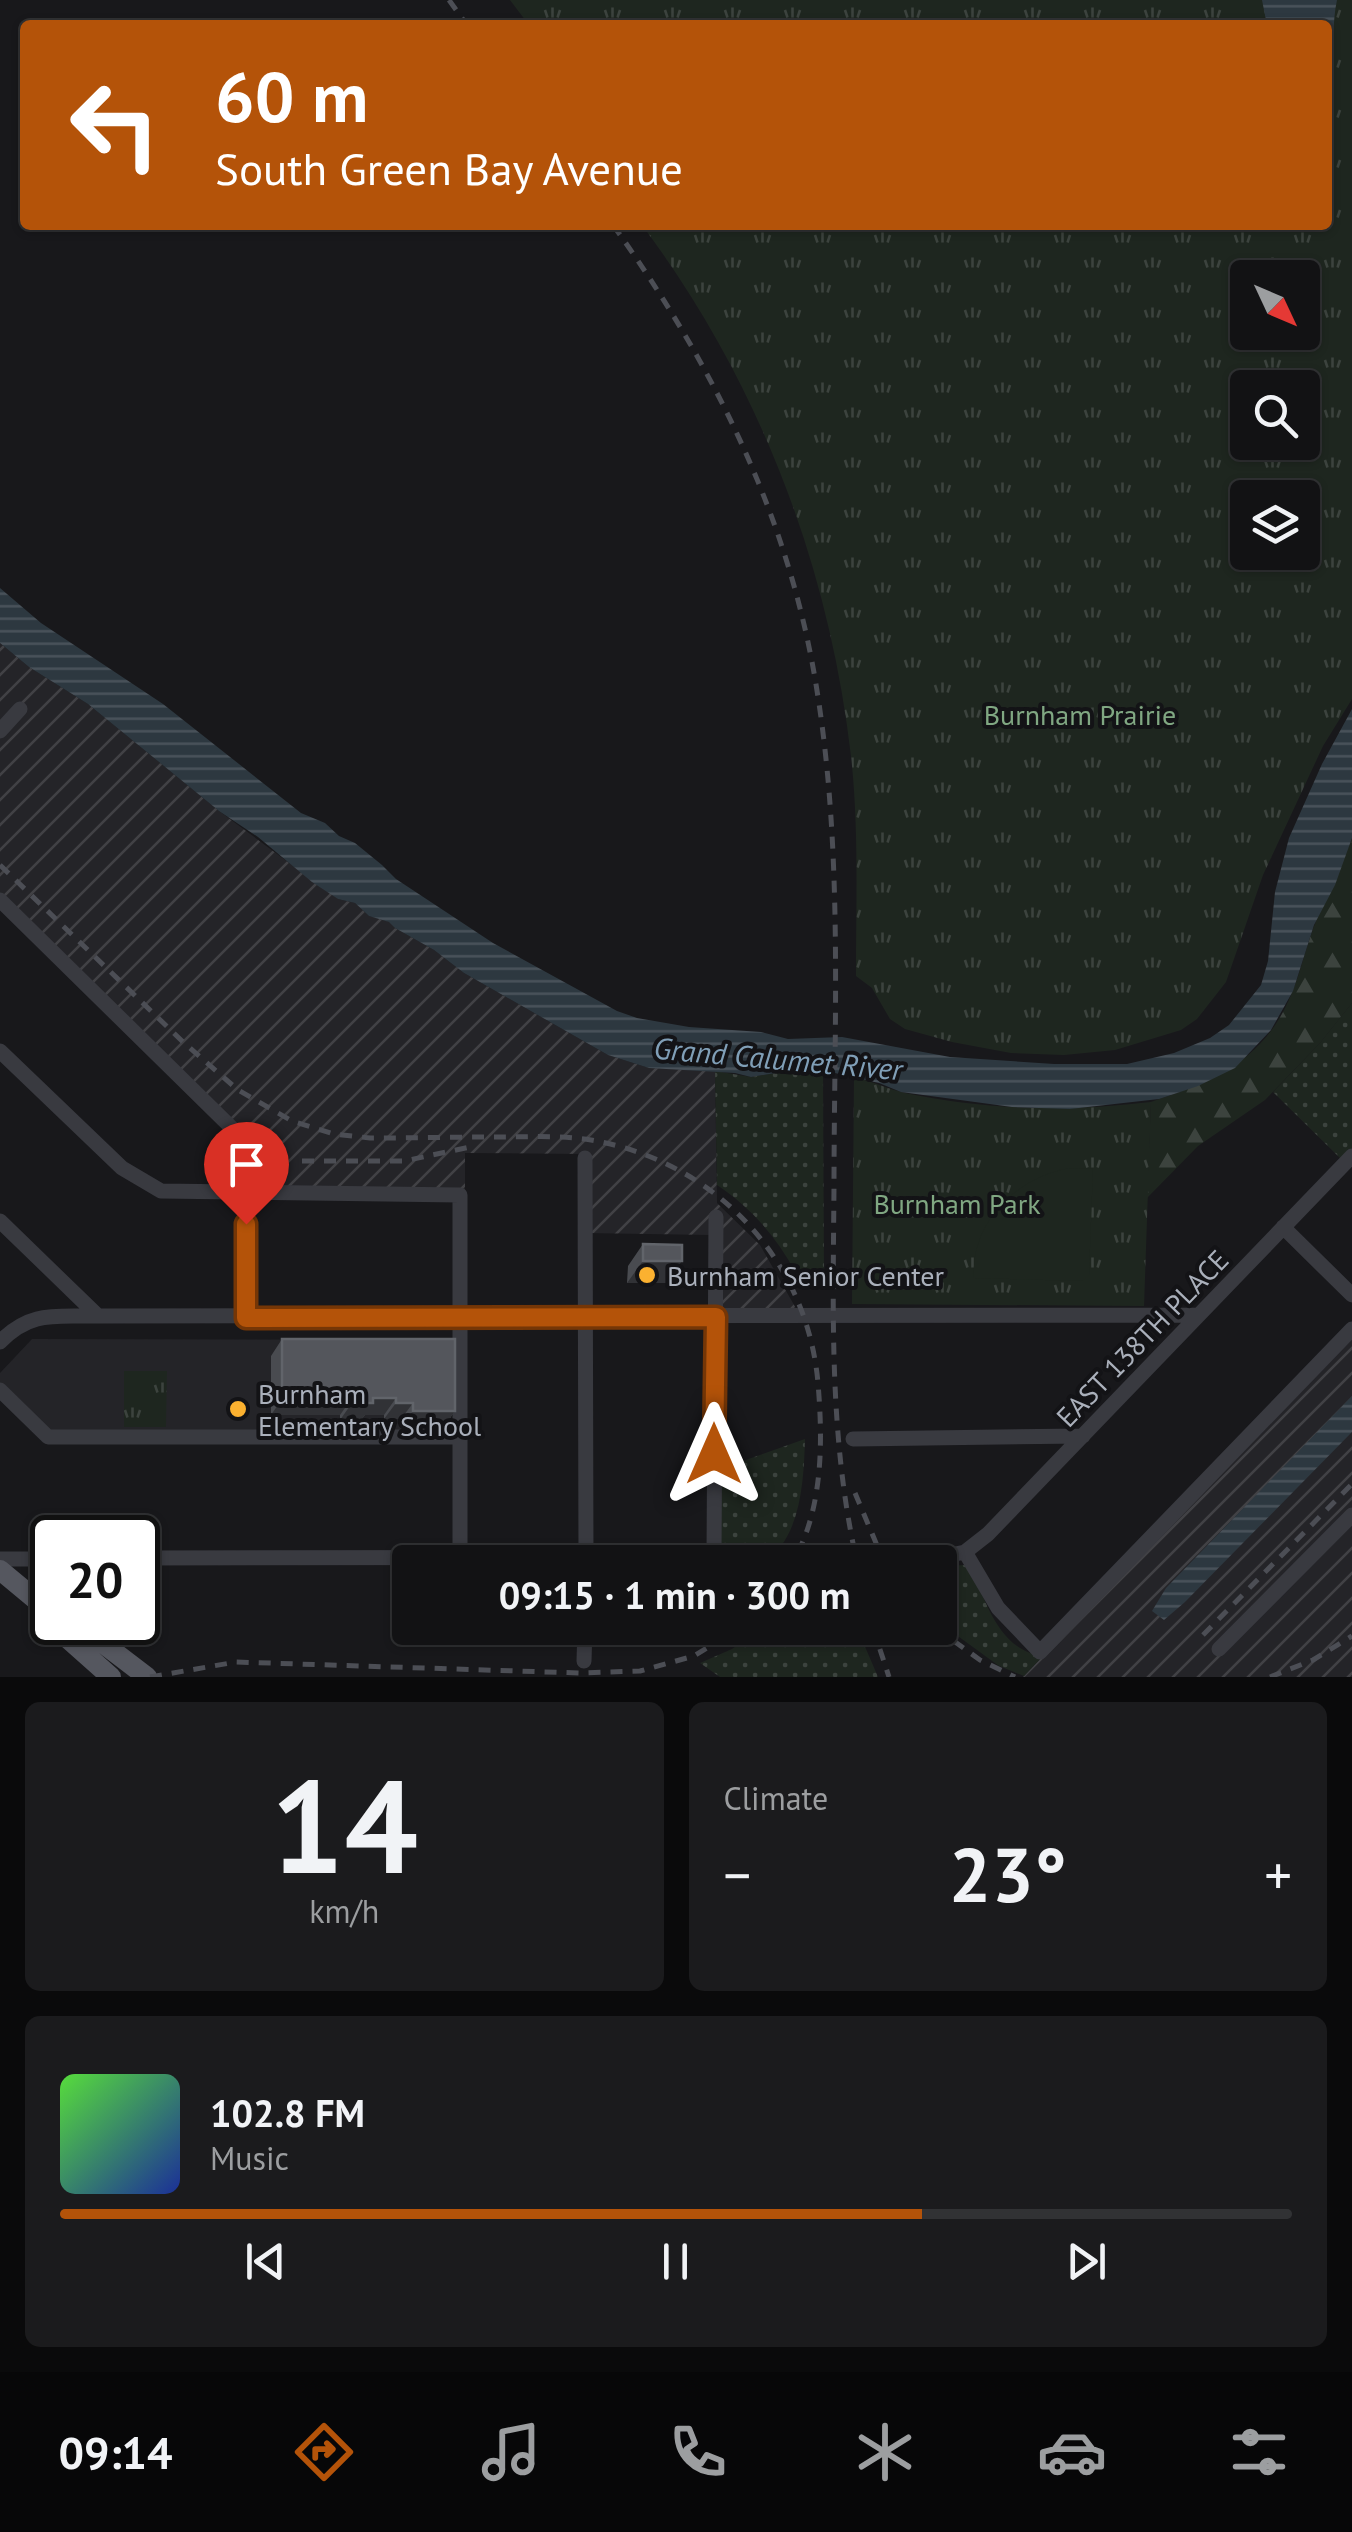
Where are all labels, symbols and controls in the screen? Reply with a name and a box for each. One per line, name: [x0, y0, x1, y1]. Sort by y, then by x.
text: 60 m: [215, 51, 368, 141]
icon: left: [50, 60, 180, 190]
text: South Green Bay Avenue: [215, 139, 683, 197]
north arrow: [1230, 260, 1320, 350]
map controls: [1230, 260, 1320, 570]
button: search: [1230, 370, 1320, 460]
button: layers: [1230, 480, 1320, 570]
park label: Burnham Prairie: [984, 696, 1176, 733]
water label: Grand Calumet River: [652, 1028, 906, 1088]
pin: [204, 1122, 289, 1225]
icon: arrive: [219, 1137, 274, 1192]
park label: Burnham Park: [873, 1185, 1041, 1222]
street label: EAST 138TH PLACE: [1048, 1241, 1236, 1435]
place label: Burnham Senior Center: [667, 1257, 945, 1294]
marker: Burnham Senior Center: [636, 1264, 658, 1286]
place label: Burnham Elementary School: [258, 1375, 481, 1444]
marker: Burnham Elementary School: [227, 1398, 249, 1420]
position arrow: [662, 1402, 766, 1506]
speed limit sign: 20: [30, 1515, 160, 1645]
text: 09:15 · 1 min · 300 m: [499, 1570, 850, 1619]
text: 14: [271, 1741, 418, 1909]
text: Climate: [724, 1777, 828, 1819]
text: 23°: [949, 1826, 1067, 1923]
text: −: [724, 1839, 751, 1910]
text: +: [1264, 1839, 1292, 1910]
text: km/h: [309, 1890, 379, 1932]
text: 102.8 FM: [210, 2088, 365, 2137]
text: Music: [210, 2137, 289, 2179]
icon: previous: [238, 2234, 293, 2289]
icon: pause: [648, 2234, 703, 2289]
icon: next: [1059, 2234, 1114, 2289]
icon: directions: [289, 2417, 359, 2487]
icon: music: [476, 2417, 546, 2487]
icon: phone: [663, 2417, 733, 2487]
icon: climate: [850, 2417, 920, 2487]
icon: car: [1037, 2417, 1107, 2487]
icon: filters: [1224, 2417, 1294, 2487]
text: 09:14: [58, 2423, 173, 2481]

